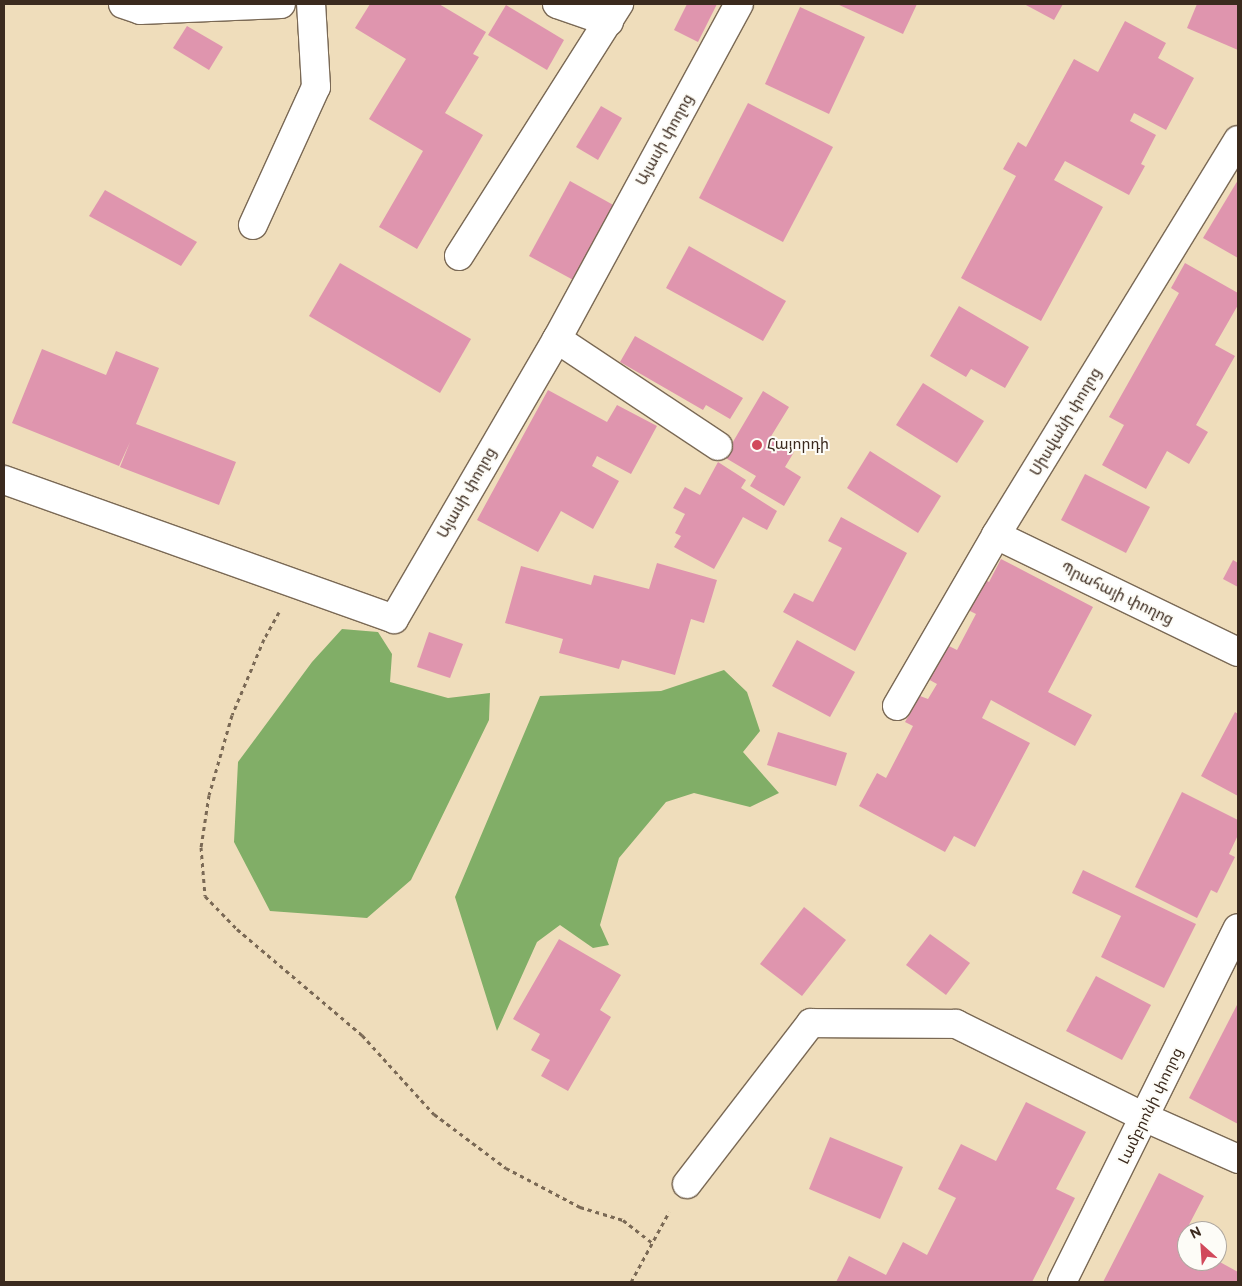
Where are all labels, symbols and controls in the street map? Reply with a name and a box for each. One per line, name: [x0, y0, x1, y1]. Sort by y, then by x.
street label: Այասի փողոց: [632, 91, 698, 189]
street label: Սիսվանի փողոց: [1027, 365, 1105, 479]
place label: Հայորդի: [767, 436, 829, 454]
marker: Հայորդի: [751, 439, 763, 451]
street label: Այասի փողոց: [434, 444, 500, 542]
street label: Պրահայի փողոց: [1058, 559, 1176, 629]
street label: Լամբրոնի փողոց: [1115, 1045, 1187, 1167]
north arrow: [1177, 1221, 1227, 1271]
text: N: [1187, 1223, 1204, 1243]

